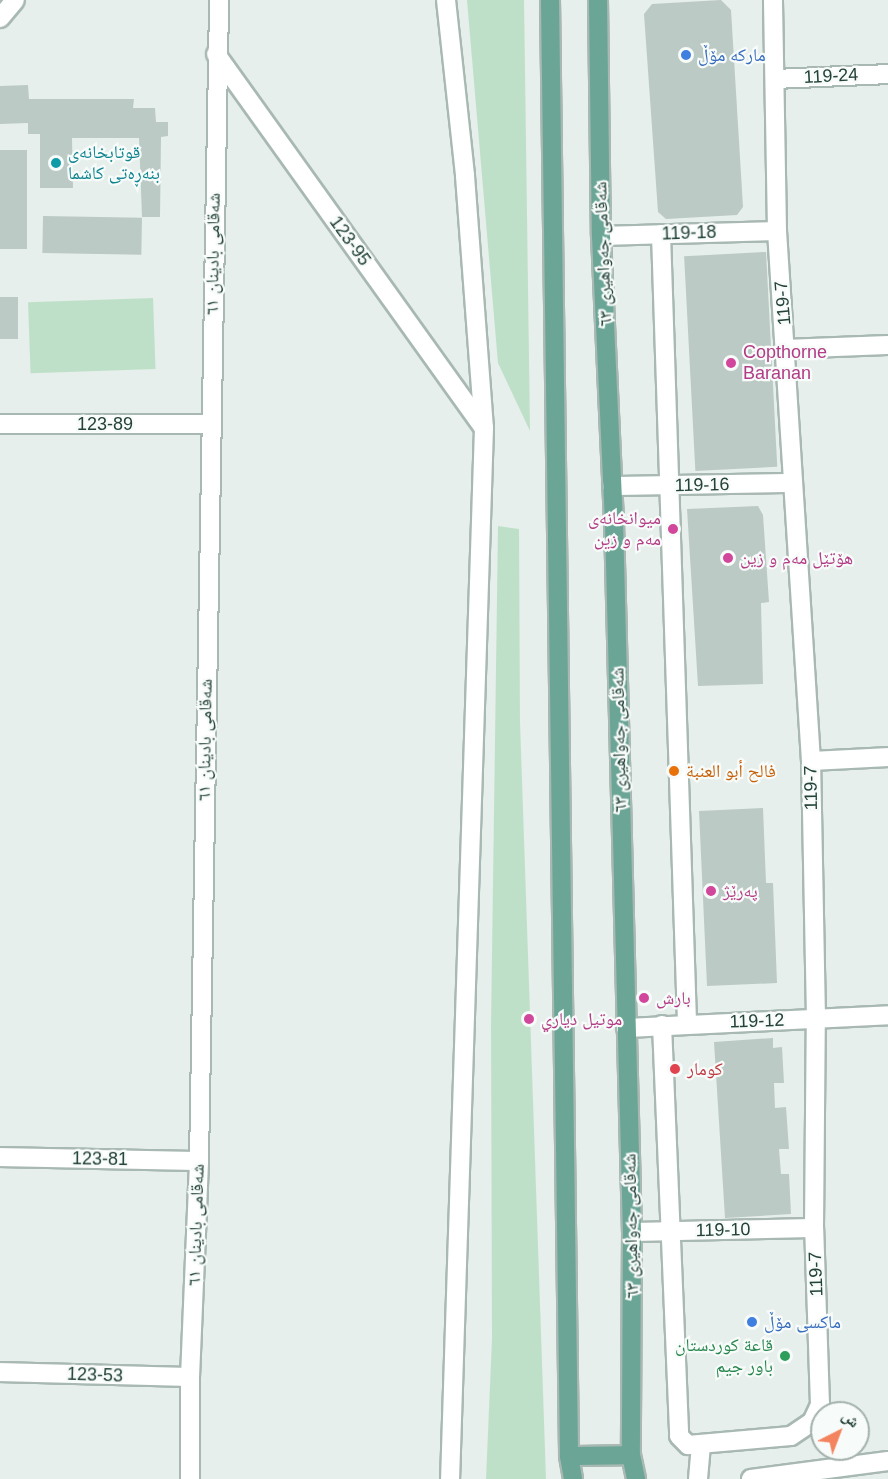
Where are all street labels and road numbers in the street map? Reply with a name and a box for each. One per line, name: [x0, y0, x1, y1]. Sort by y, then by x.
street label: 119-24: [803, 64, 859, 88]
street label: شەقامی جەواهیری ٦٣: [590, 181, 616, 327]
street label: شەقامی بادینان ٦١: [201, 193, 225, 315]
street label: 123-95: [325, 212, 375, 270]
street label: 119-18: [661, 221, 717, 245]
street label: 119-7: [770, 280, 796, 326]
street label: 123-89: [77, 413, 133, 435]
street label: 119-16: [674, 474, 730, 496]
street label: شەقامی جەواهیری ٦٣: [607, 667, 631, 813]
street label: شەقامی بادینان ٦١: [193, 679, 217, 801]
street label: 119-7: [800, 765, 822, 811]
street label: 119-12: [729, 1009, 785, 1033]
street label: 123-81: [72, 1148, 128, 1170]
street label: شەقامی جەواهیری ٦٣: [619, 1153, 643, 1299]
street label: شەقامی بادینان ٦١: [183, 1163, 209, 1287]
street label: 119-10: [695, 1219, 751, 1241]
street label: 119-7: [804, 1251, 828, 1297]
street label: 123-53: [67, 1363, 123, 1387]

